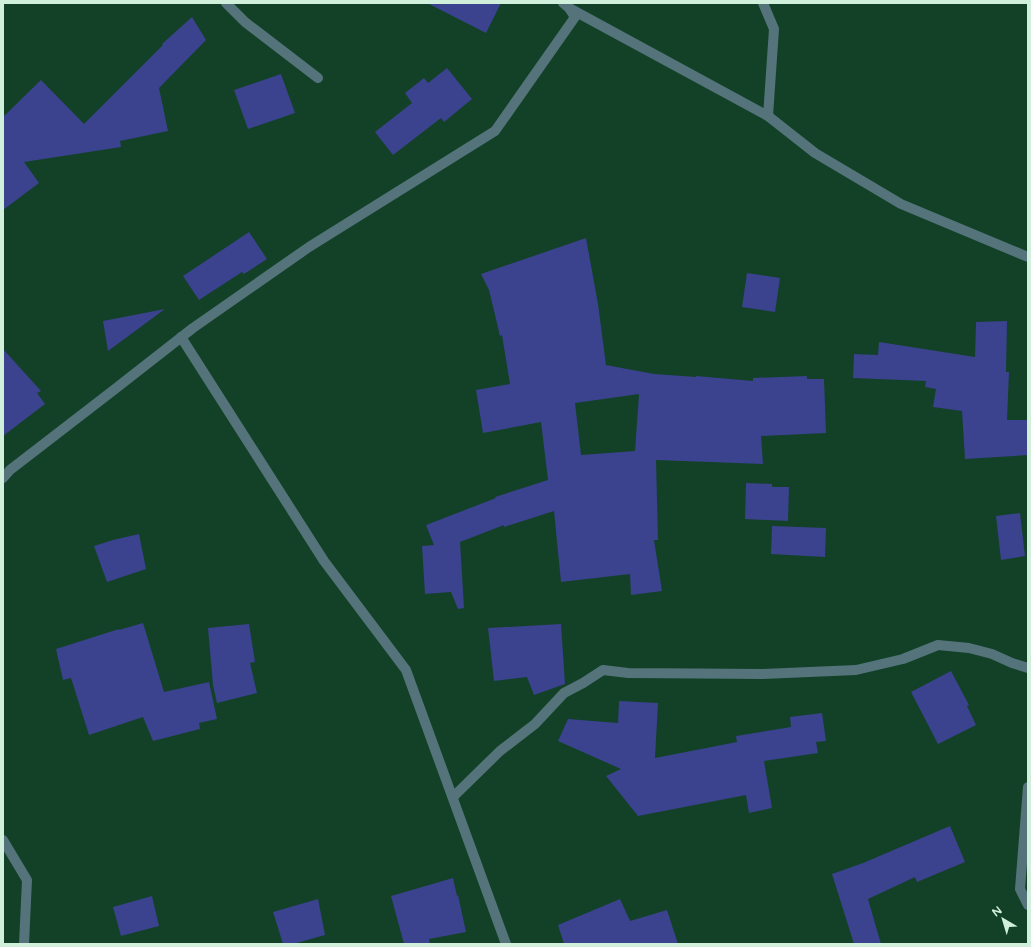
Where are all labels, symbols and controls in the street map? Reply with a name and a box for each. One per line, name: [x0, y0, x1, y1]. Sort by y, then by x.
north arrow: [983, 899, 1023, 939]
text: N: [990, 904, 1005, 919]

